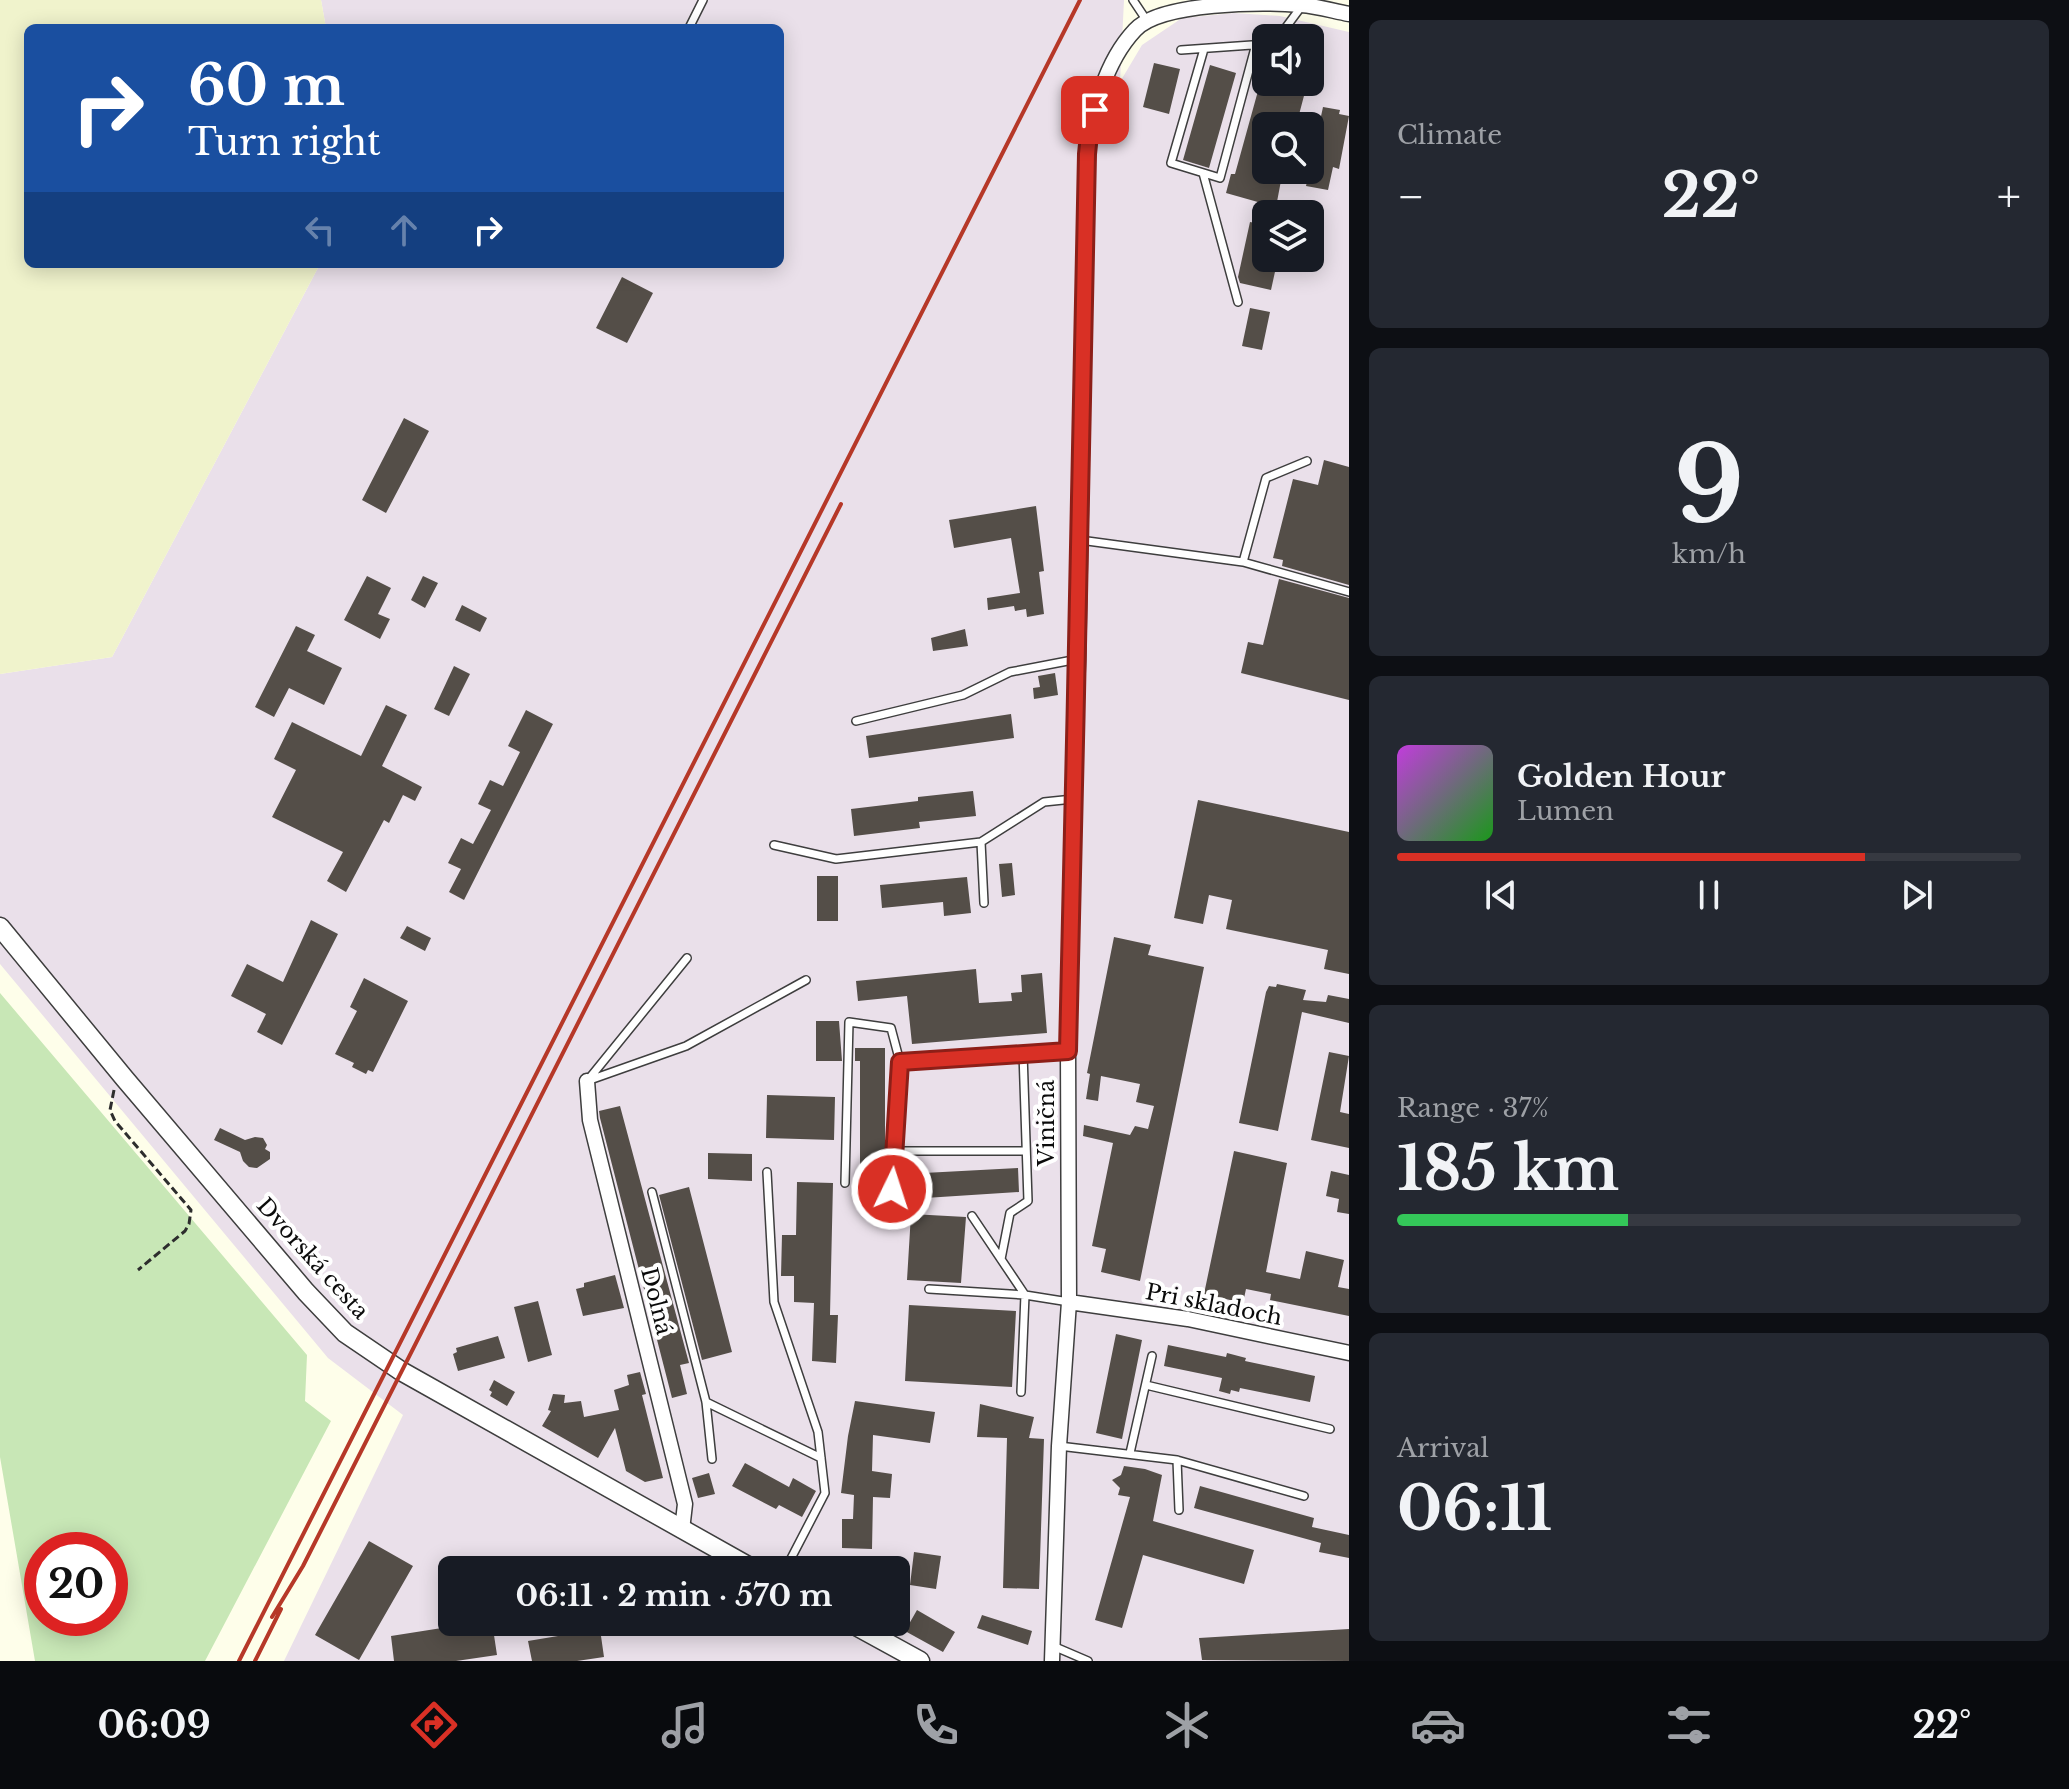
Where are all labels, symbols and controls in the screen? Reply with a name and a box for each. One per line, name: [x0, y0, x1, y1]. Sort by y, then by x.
map controls: [1252, 24, 1324, 272]
button: sound: [1252, 24, 1324, 96]
text: 60 m: [188, 51, 345, 120]
icon: right: [56, 56, 160, 160]
pin: [1061, 76, 1129, 144]
icon: arrive: [1073, 88, 1117, 132]
button: search: [1252, 112, 1324, 184]
text: Climate: [1397, 119, 1502, 151]
text: Turn right: [188, 120, 381, 165]
text: 22°: [1662, 159, 1760, 233]
text: −: [1397, 169, 1425, 224]
text: +: [1997, 169, 2021, 224]
button: layers: [1252, 200, 1324, 272]
icon: left: [298, 208, 342, 252]
icon: ahead: [382, 208, 426, 252]
icon: right: [466, 208, 510, 252]
text: 9: [1674, 421, 1744, 550]
text: km/h: [1672, 538, 1746, 570]
text: Golden Hour: [1517, 758, 1726, 795]
text: Lumen: [1517, 795, 1614, 827]
icon: previous: [1479, 873, 1523, 917]
icon: pause: [1687, 873, 1731, 917]
icon: next: [1895, 873, 1939, 917]
street label: Viničná: [1033, 1079, 1060, 1167]
text: Range · 37%: [1397, 1092, 1549, 1124]
text: 185 km: [1397, 1132, 1619, 1206]
position arrow: [850, 1147, 934, 1231]
street label: Dvorská cesta: [251, 1192, 375, 1325]
street label: Dolná: [635, 1265, 678, 1338]
street label: Pri skladoch: [1143, 1278, 1284, 1331]
text: Arrival: [1397, 1432, 1489, 1464]
text: 06:11: [1397, 1472, 1552, 1546]
speed limit sign: 20: [24, 1532, 128, 1636]
text: 06:11 · 2 min · 570 m: [516, 1577, 832, 1614]
icon: directions: [406, 1697, 462, 1753]
icon: music: [657, 1697, 713, 1753]
icon: phone: [908, 1697, 964, 1753]
icon: climate: [1159, 1697, 1215, 1753]
icon: car: [1410, 1697, 1466, 1753]
icon: filters: [1661, 1697, 1717, 1753]
text: 06:09: [98, 1703, 211, 1748]
text: 22°: [1912, 1703, 1971, 1748]

